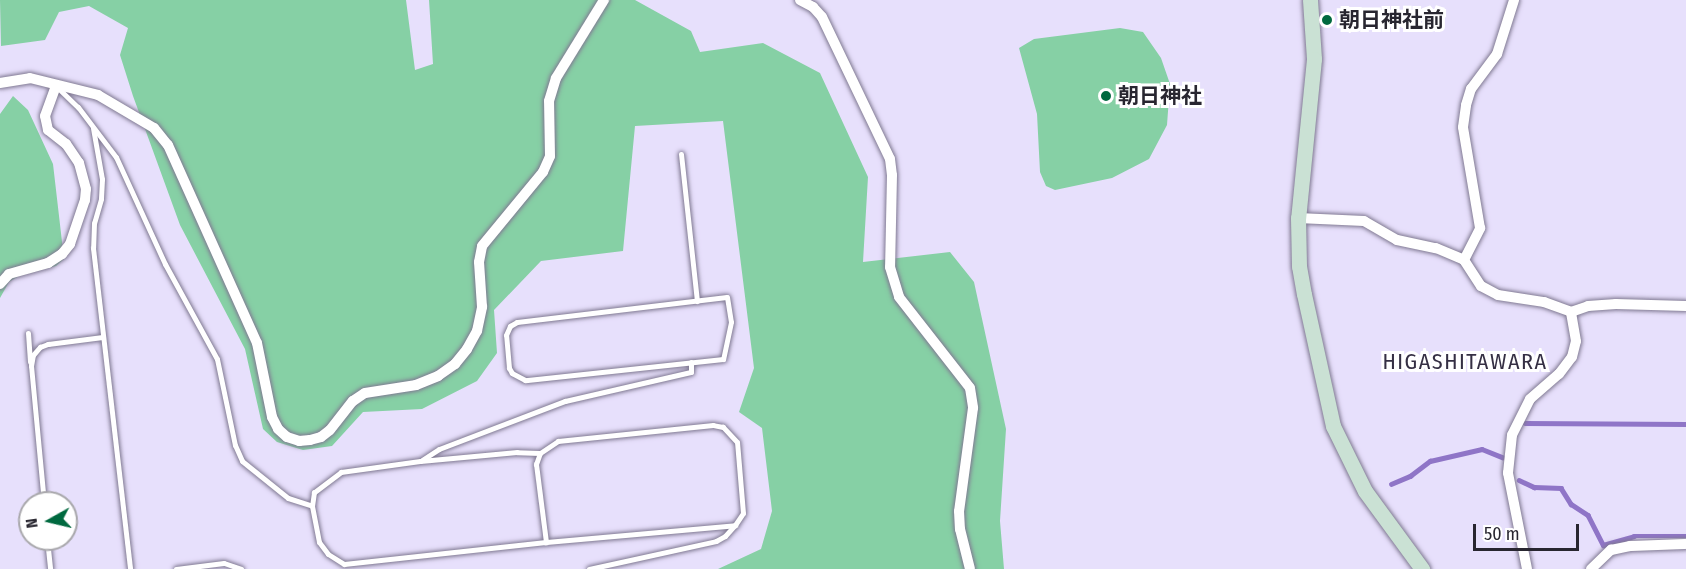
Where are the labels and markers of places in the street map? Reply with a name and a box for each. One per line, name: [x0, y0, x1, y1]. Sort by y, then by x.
place label: 朝日神社前: [1339, 7, 1444, 33]
marker: 朝日神社前: [1320, 13, 1334, 27]
place label: 朝日神社: [1118, 83, 1202, 109]
marker: 朝日神社: [1099, 89, 1113, 103]

